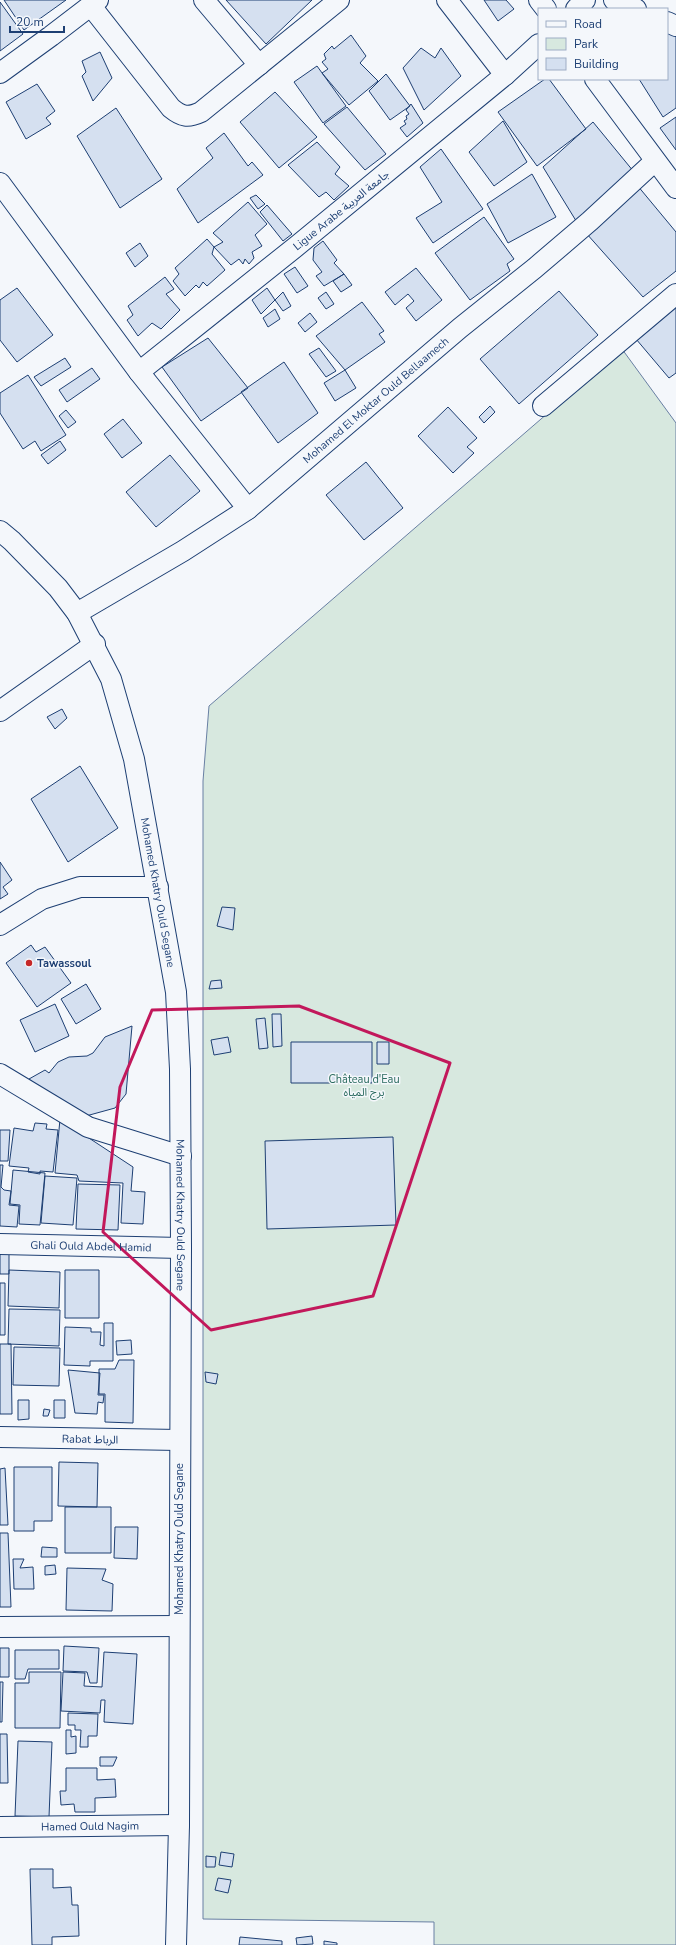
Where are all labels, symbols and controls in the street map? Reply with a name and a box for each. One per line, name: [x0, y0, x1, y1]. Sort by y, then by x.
scale bar: [10, 8, 64, 34]
legend: [538, 8, 668, 80]
text: 20 m: [16, 14, 44, 30]
text: Road: [574, 16, 602, 32]
text: Park: [574, 36, 599, 52]
text: Building: [574, 56, 619, 72]
street label: Ligue Arabe جامعة العربية: [290, 167, 393, 254]
street label: Mohamed El Moktar Ould Bellaamech: [300, 334, 452, 467]
street label: Mohamed Khatry Ould Segane: [137, 817, 178, 969]
place label: Tawassoul: [37, 956, 92, 971]
marker: Tawassoul: [24, 958, 34, 968]
park label: Château d'Eau برج المياه: [328, 1072, 400, 1100]
street label: Mohamed Khatry Ould Segane: [172, 1139, 188, 1291]
street label: Ghali Ould Abdel Hamid: [30, 1238, 152, 1255]
street label: Rabat الرباط: [62, 1432, 118, 1447]
street label: Mohamed Khatry Ould Segane: [172, 1463, 187, 1615]
street label: Hamed Ould Nagim: [41, 1818, 139, 1835]

